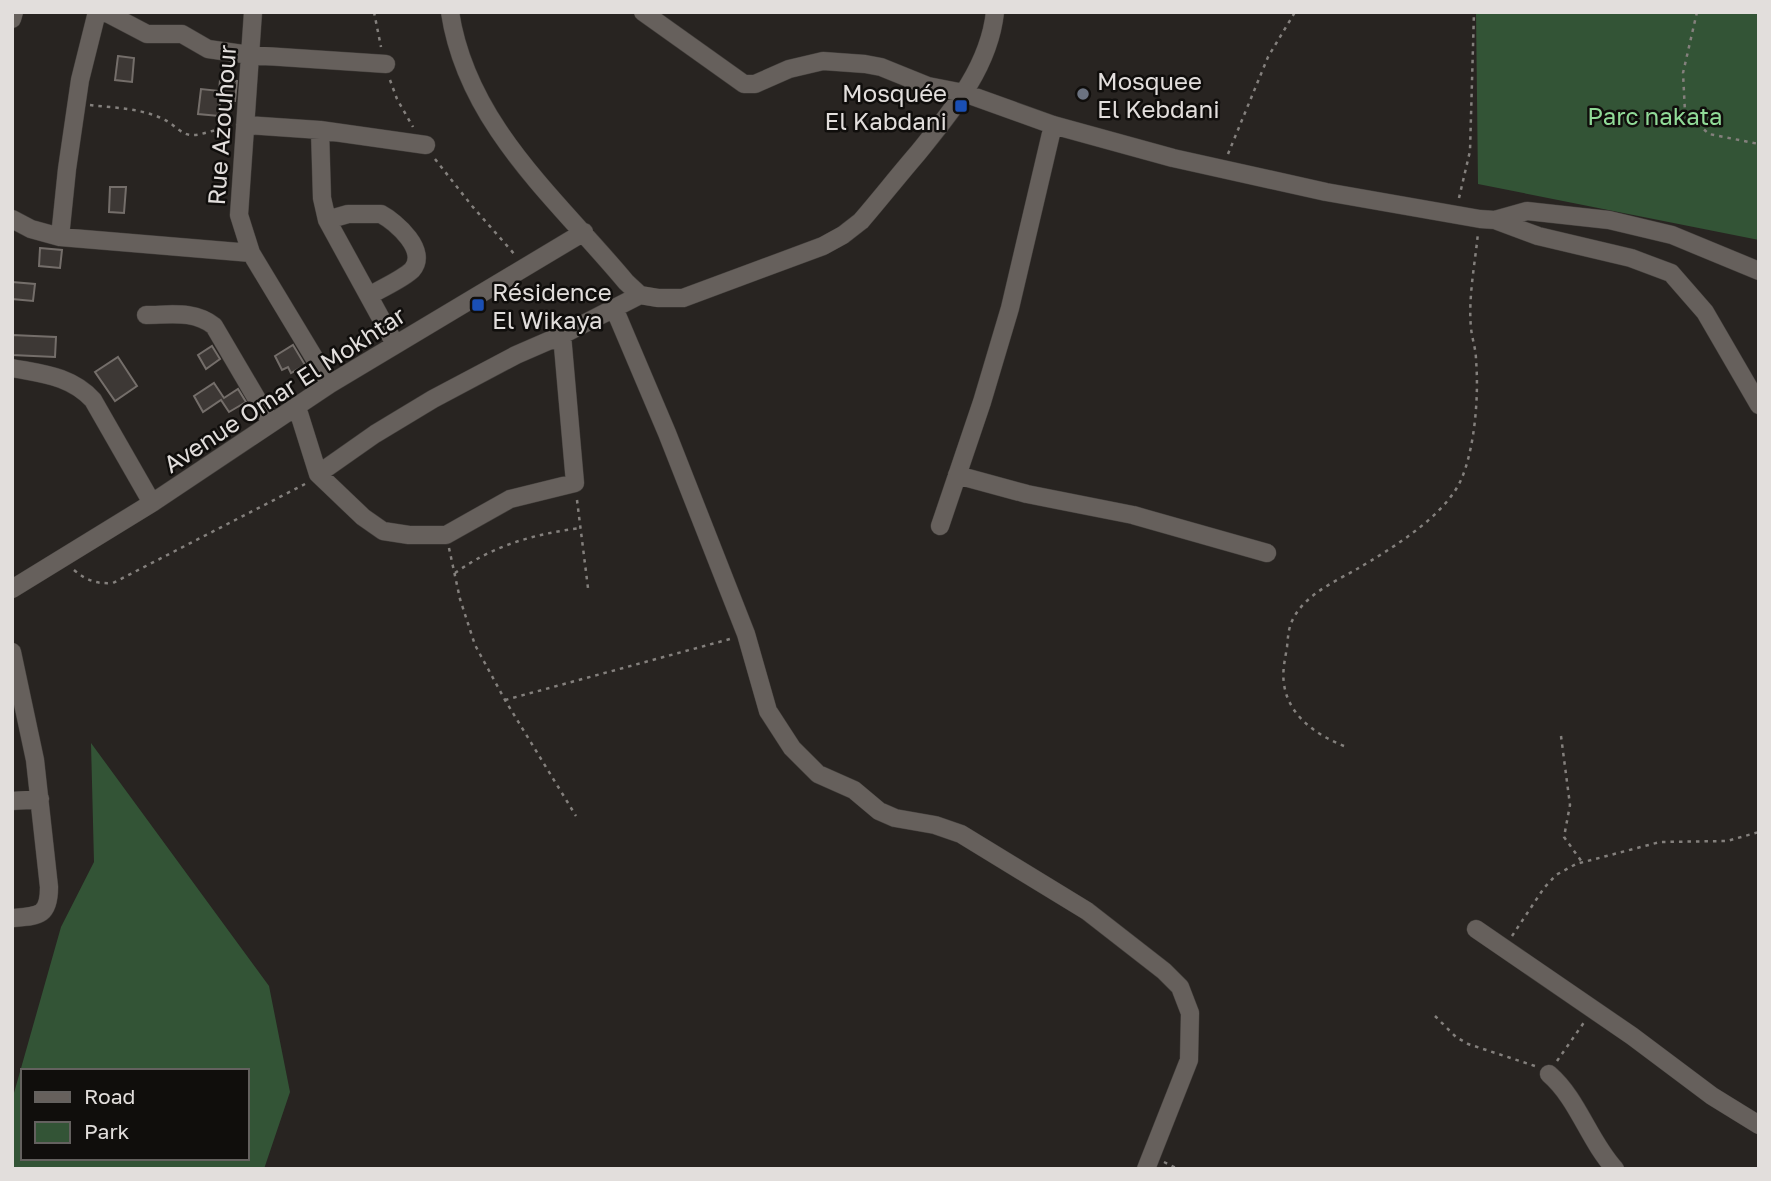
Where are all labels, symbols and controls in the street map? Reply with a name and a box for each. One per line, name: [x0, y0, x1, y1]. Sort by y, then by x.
street label: Rue Azouhour: [201, 44, 241, 206]
place label: Mosquee El Kebdani: [1097, 66, 1220, 123]
place label: Mosquée El Kabdani: [825, 78, 947, 135]
marker: Mosquee El Kebdani: [1075, 86, 1091, 102]
marker: Mosquée El Kabdani: [953, 98, 969, 114]
park label: Parc nakata: [1587, 101, 1723, 130]
place label: Résidence El Wikaya: [492, 277, 612, 334]
marker: Résidence El Wikaya: [470, 297, 486, 313]
street label: Avenue Omar El Mokhtar: [158, 300, 410, 478]
legend: [21, 1069, 248, 1160]
text: Road: [84, 1083, 135, 1109]
text: Park: [84, 1118, 130, 1144]

